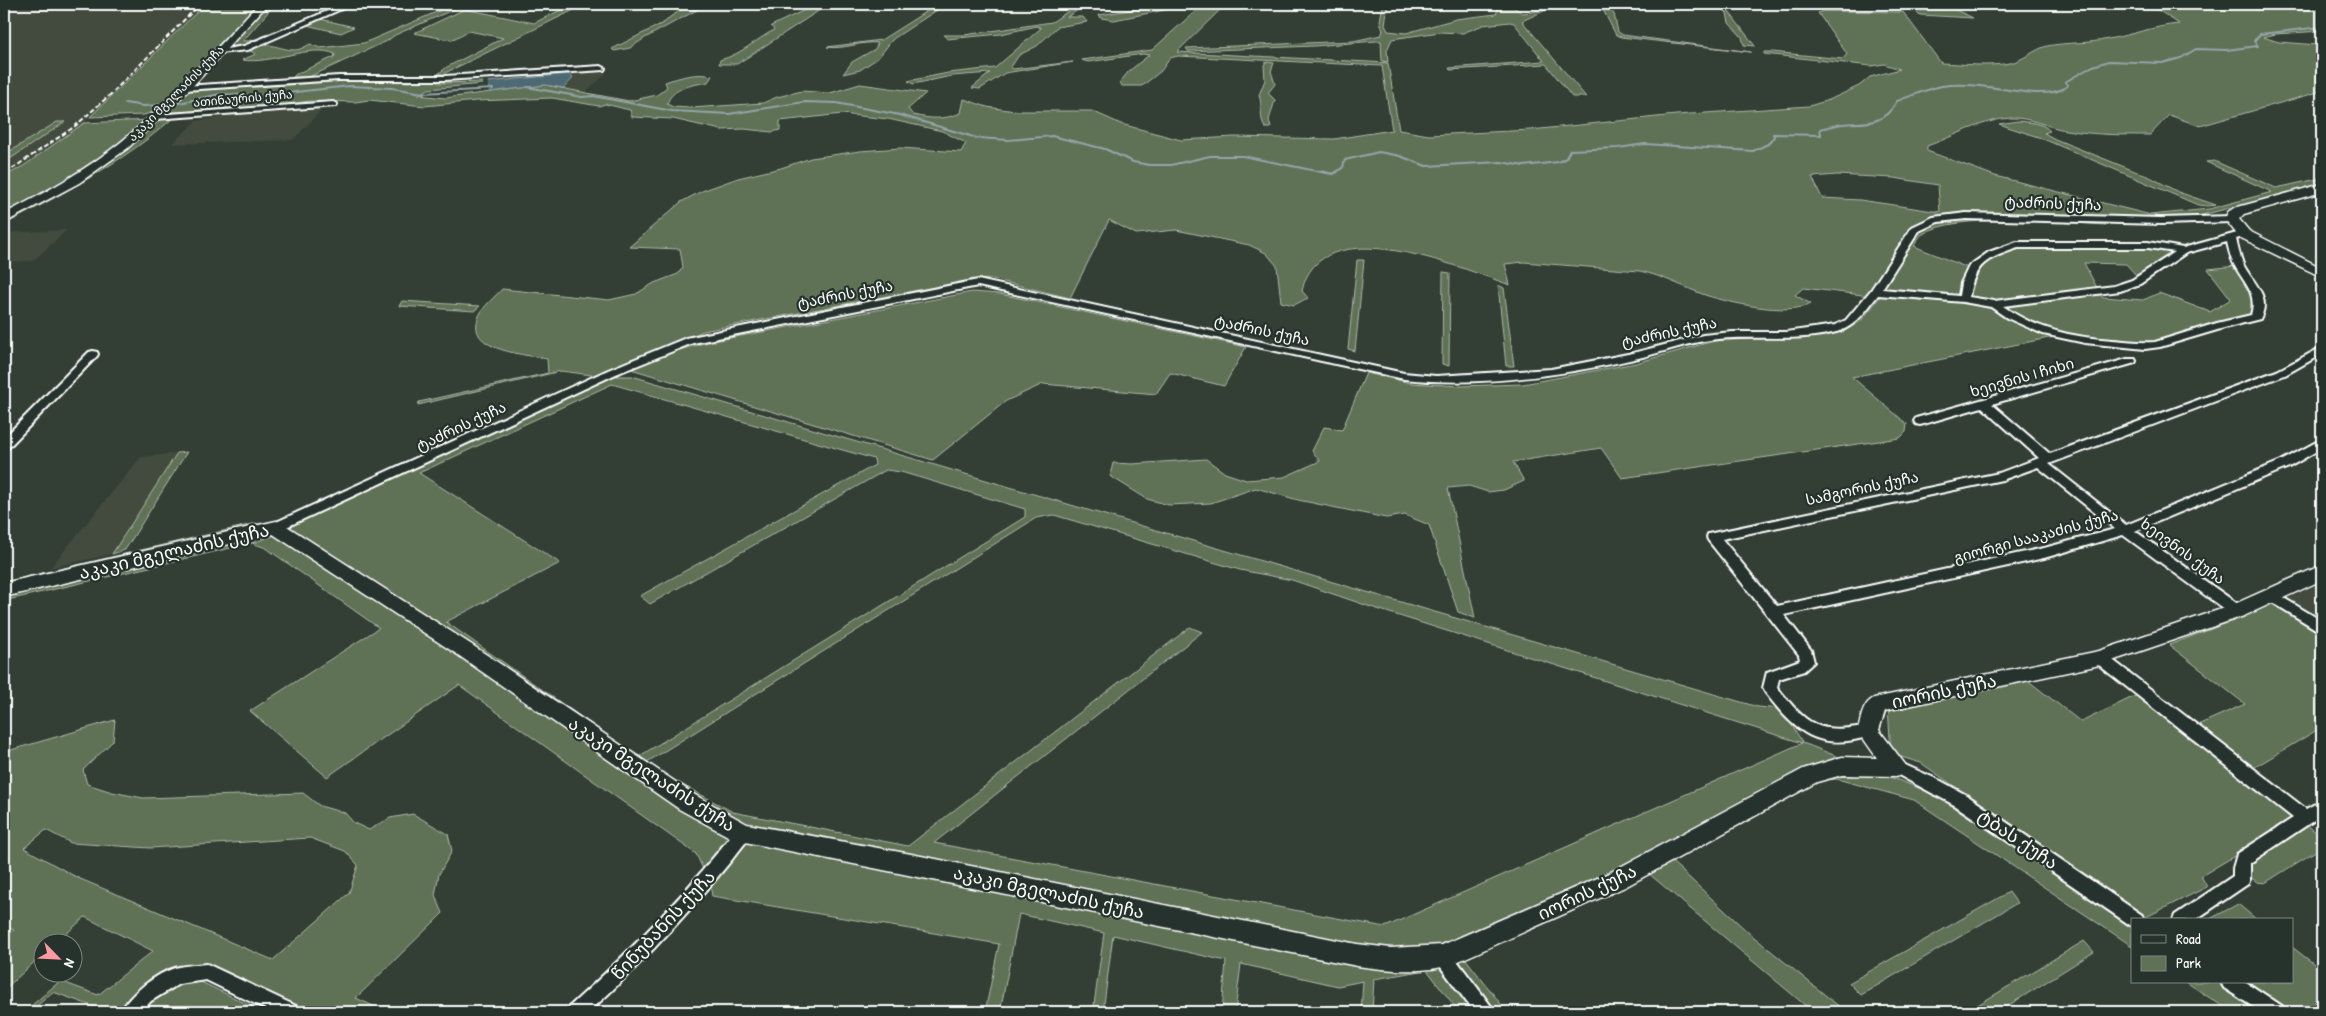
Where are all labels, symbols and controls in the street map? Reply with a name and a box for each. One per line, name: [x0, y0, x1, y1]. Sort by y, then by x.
street label: აკაკი მგელაძის ქუჩა: [124, 41, 228, 145]
street label: ათინაურის ქუჩა: [193, 85, 293, 111]
street label: ტაძრის ქუჩა: [2004, 191, 2102, 215]
street label: ტაძრის ქუჩა: [795, 274, 895, 314]
street label: ტაძრის ქუჩა: [1212, 310, 1312, 350]
street label: ტაძრის ქუჩა: [1619, 312, 1719, 352]
street label: ხეივნის I ჩიხი: [1968, 352, 2076, 402]
street label: ტაძრის ქუჩა: [413, 396, 509, 456]
street label: სამგორის ქუჩა: [1804, 466, 1920, 510]
street label: გიორგი სააკაძის ქუჩა: [1951, 504, 2121, 568]
street label: ხეივნის ქუჩა: [2136, 513, 2230, 589]
street label: აკაკი მგელაძის ქუჩა: [76, 517, 272, 585]
street label: იორის ქუჩა: [1889, 668, 1999, 714]
street label: აკაკი მგელაძის ქუჩა: [564, 711, 740, 837]
street label: ტბას ქუჩა: [1973, 803, 2063, 875]
street label: იორის ქუჩა: [1533, 858, 1641, 926]
street label: აკაკი მგელაძის ქუჩა: [951, 860, 1147, 924]
street label: წინუბანის ქუჩა: [605, 865, 721, 985]
legend: [2131, 918, 2294, 984]
text: Road: [2176, 928, 2201, 949]
north arrow: [32, 934, 82, 984]
text: Park: [2176, 952, 2201, 973]
text: N: [60, 956, 81, 971]

